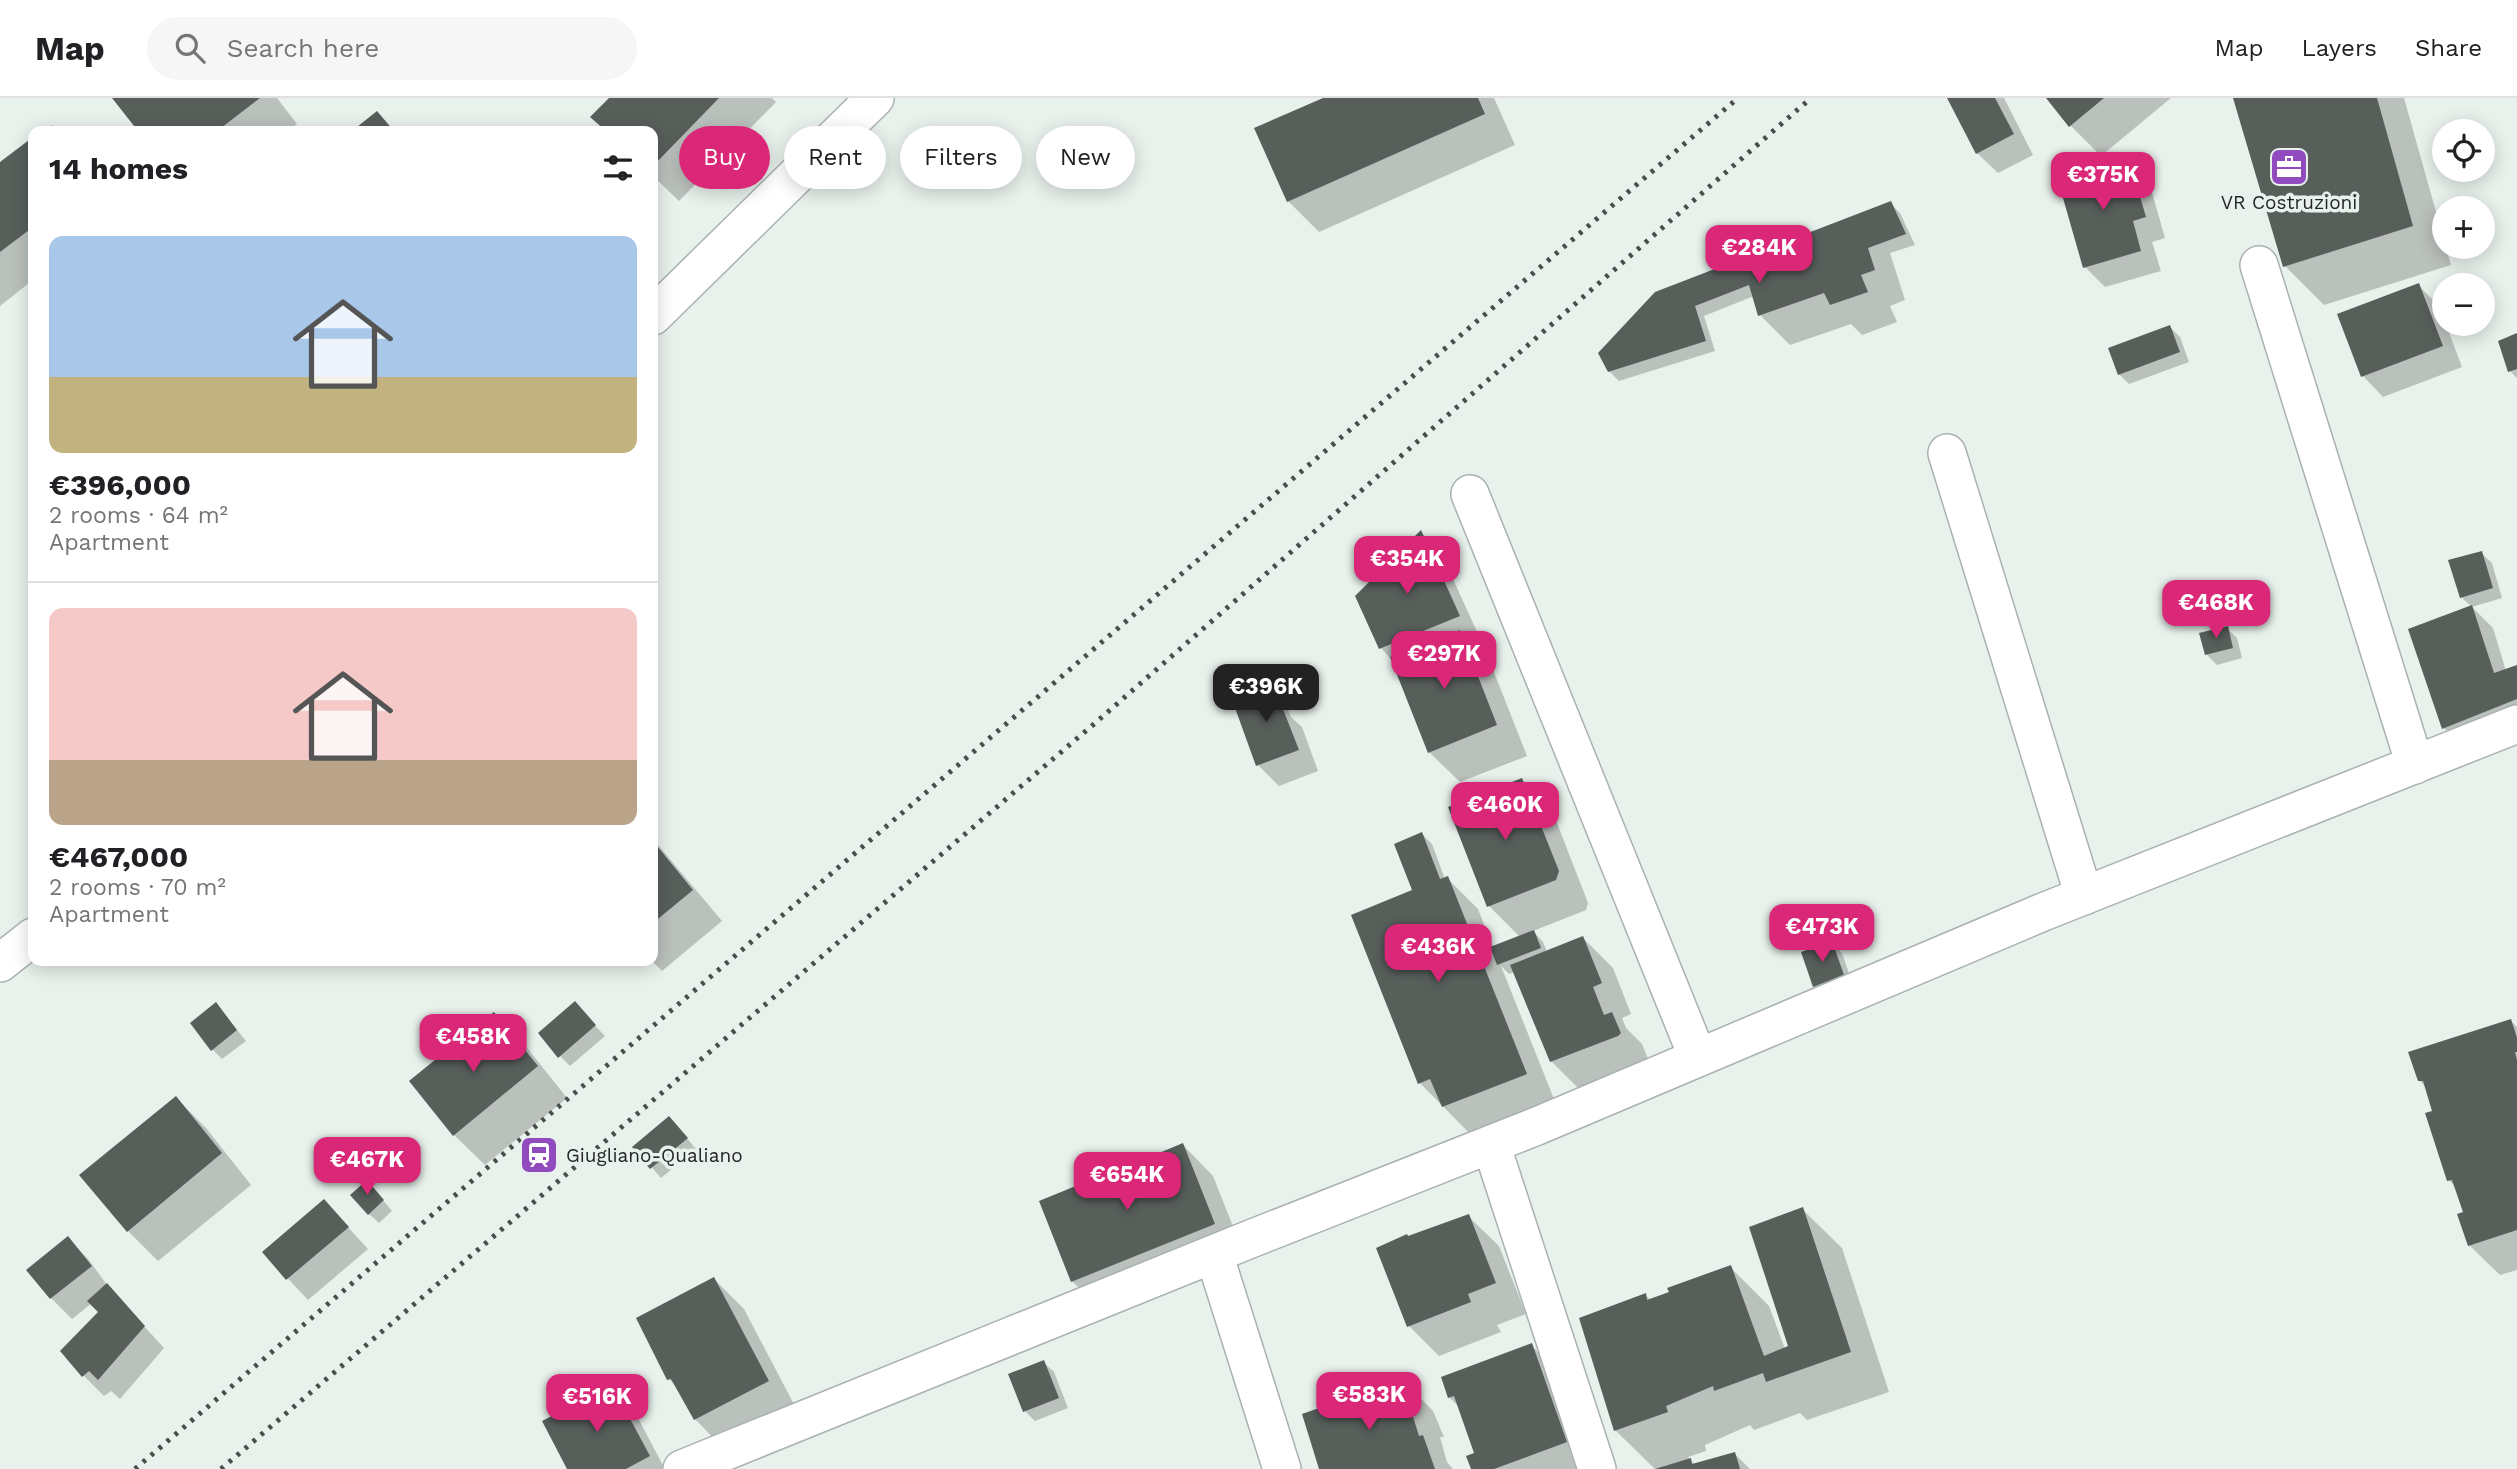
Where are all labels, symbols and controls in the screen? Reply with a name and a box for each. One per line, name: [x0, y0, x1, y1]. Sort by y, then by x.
search box: [147, 17, 637, 80]
text: Map: [35, 29, 105, 68]
icon: search: [171, 29, 209, 67]
text: Search here: [227, 33, 379, 63]
text: Map: [2215, 34, 2263, 62]
text: Layers: [2301, 34, 2377, 62]
text: Share: [2415, 34, 2482, 62]
map controls: [2432, 119, 2495, 336]
button: locate: [2432, 119, 2495, 182]
chip: Buy: [679, 126, 770, 189]
chip: Rent: [784, 126, 886, 189]
chip: Filters: [900, 126, 1022, 189]
chip: New: [1036, 126, 1135, 189]
office icon: VR Costruzioni: [2268, 146, 2310, 188]
icon: filters: [599, 149, 637, 187]
text: 14 homes: [49, 151, 188, 186]
pin: €375K: [2054, 152, 2152, 212]
text: €375K: [2067, 161, 2139, 188]
place label: VR Costruzioni: [2221, 191, 2357, 214]
button: +: [2432, 196, 2495, 259]
pin: €284K: [1710, 226, 1808, 285]
text: €284K: [1721, 234, 1797, 261]
button: −: [2432, 273, 2495, 336]
icon: home: [280, 281, 406, 407]
text: €396,000: [49, 467, 191, 502]
text: 2 rooms · 64 m²: [49, 502, 228, 529]
text: Apartment: [49, 529, 169, 556]
pin: €354K: [1358, 536, 1456, 596]
text: €354K: [1370, 545, 1444, 572]
pin: €468K: [2167, 580, 2265, 640]
text: €468K: [2178, 589, 2254, 616]
pin: €297K: [1395, 632, 1493, 691]
text: €297K: [1407, 640, 1481, 667]
icon: home: [280, 653, 406, 779]
pin: €396K: [1217, 664, 1315, 724]
text: €396K: [1229, 673, 1303, 700]
pin: €460K: [1456, 782, 1554, 842]
text: €460K: [1467, 791, 1543, 818]
text: €467,000: [49, 839, 188, 874]
text: 2 rooms · 70 m²: [49, 874, 226, 901]
text: Apartment: [49, 901, 169, 928]
pin: €473K: [1773, 904, 1871, 964]
text: €473K: [1785, 913, 1859, 940]
pin: €436K: [1389, 924, 1487, 984]
text: €436K: [1401, 933, 1475, 960]
pin: €458K: [424, 1014, 522, 1074]
text: €458K: [436, 1023, 510, 1050]
station icon: Giugliano-Qualiano: [518, 1134, 560, 1176]
pin: €467K: [318, 1138, 416, 1197]
place label: Giugliano-Qualiano: [566, 1144, 743, 1167]
text: €467K: [330, 1146, 404, 1173]
pin: €654K: [1078, 1152, 1176, 1212]
text: €654K: [1090, 1161, 1164, 1188]
pin: €583K: [1320, 1372, 1418, 1432]
pin: €516K: [548, 1374, 646, 1434]
text: €583K: [1332, 1381, 1406, 1408]
text: €516K: [562, 1383, 632, 1410]

